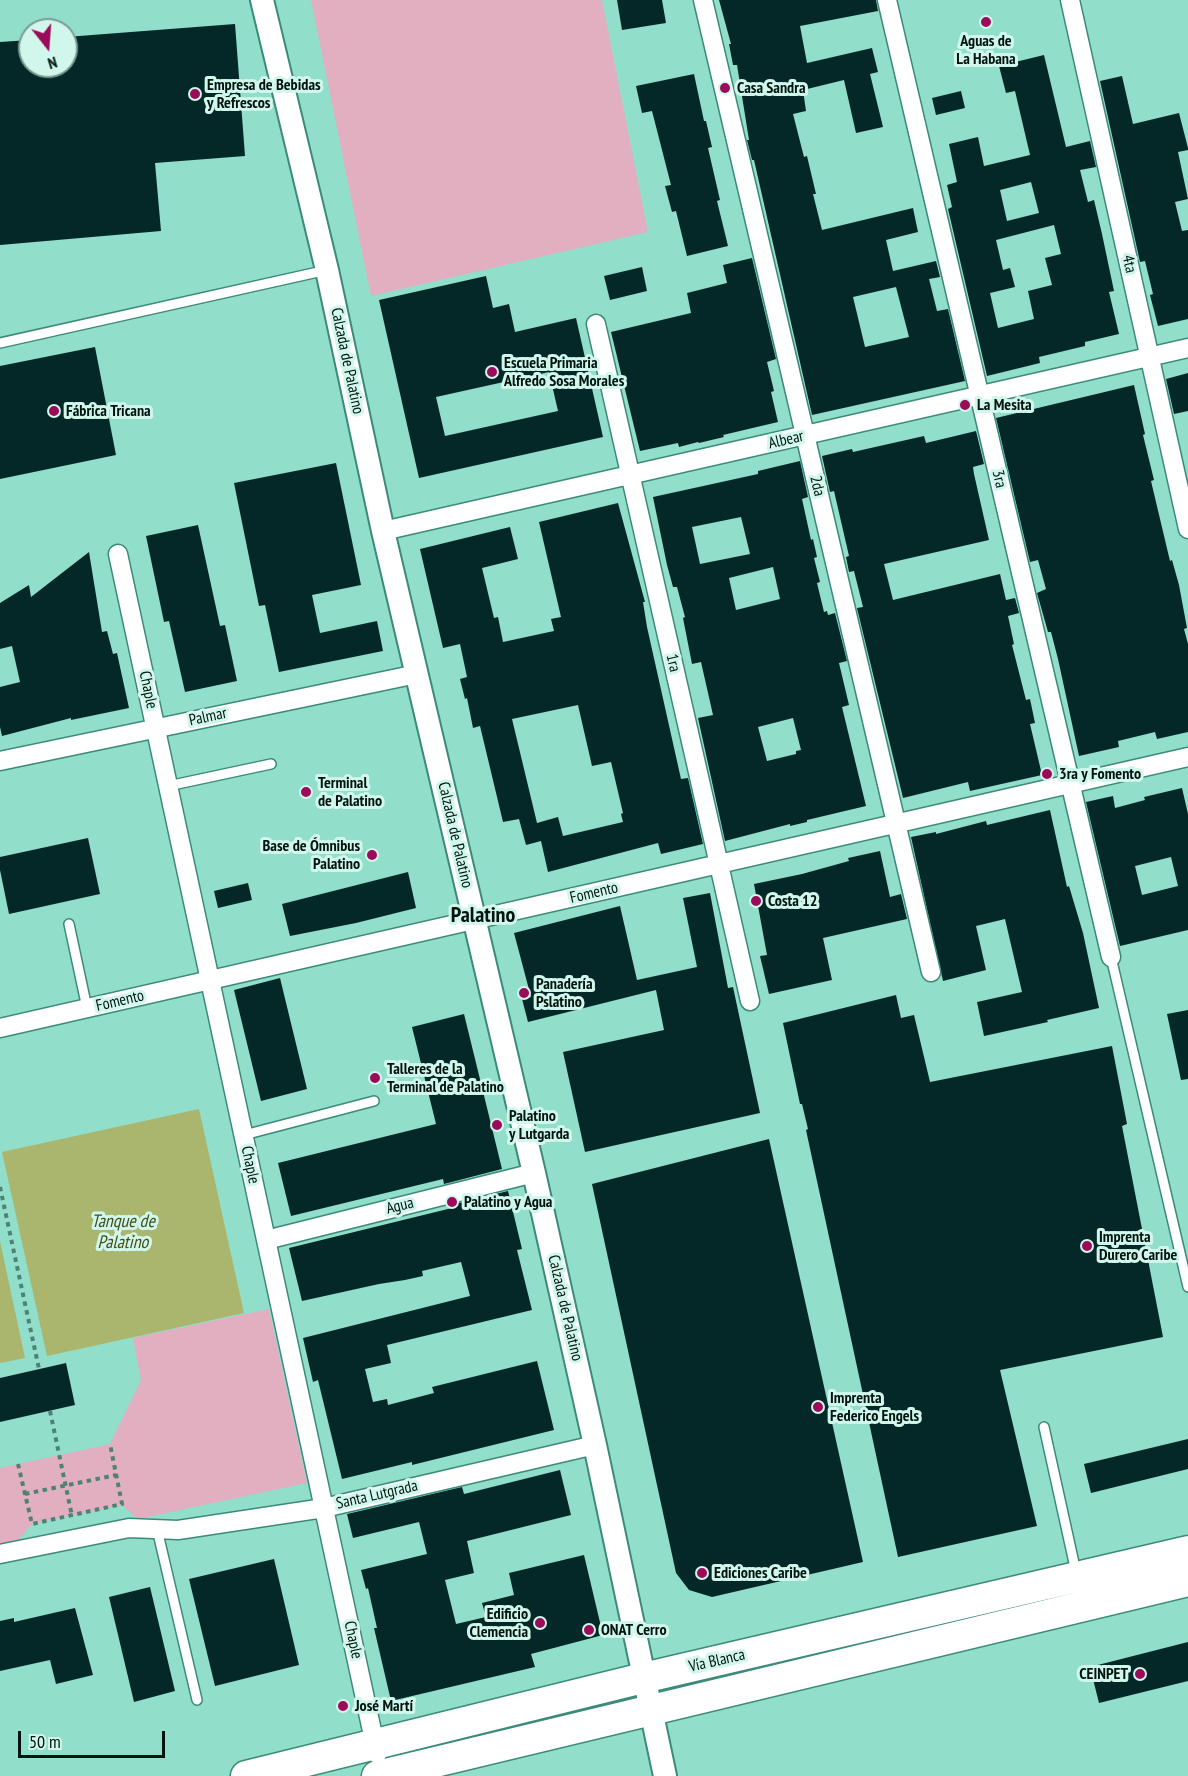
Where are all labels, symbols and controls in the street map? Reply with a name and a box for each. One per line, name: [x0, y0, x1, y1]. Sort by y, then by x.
marker: Aguas de La Habana: [979, 15, 993, 29]
north arrow: [18, 18, 78, 78]
place label: Aguas de La Habana: [956, 31, 1016, 69]
text: N: [46, 52, 60, 74]
place label: Empresa de Bebidas y Refrescos: [207, 75, 321, 113]
place label: Casa Sandra: [737, 78, 806, 98]
marker: Casa Sandra: [718, 81, 732, 95]
marker: Empresa de Bebidas y Refrescos: [188, 87, 202, 101]
street label: 4ta: [1118, 253, 1140, 275]
street label: Calzada de Palatino: [326, 306, 368, 416]
place label: Escuela Primaria Alfredo Sosa Morales: [504, 353, 624, 391]
marker: Escuela Primaria Alfredo Sosa Morales: [485, 365, 499, 379]
place label: La Mesita: [977, 395, 1032, 415]
marker: La Mesita: [958, 398, 972, 412]
place label: Fábrica Tricana: [66, 401, 151, 421]
marker: Fábrica Tricana: [47, 404, 61, 418]
street label: Albear: [766, 427, 806, 453]
street label: 3ra: [988, 468, 1010, 490]
street label: 2da: [805, 474, 829, 498]
street label: 1ra: [662, 652, 684, 674]
street label: Chaple: [135, 669, 161, 711]
street label: Palmar: [187, 704, 229, 730]
place label: 3ra y Fomento: [1059, 764, 1141, 784]
marker: 3ra y Fomento: [1040, 767, 1054, 781]
place label: Terminal de Palatino: [318, 773, 382, 811]
street label: Calzada de Palatino: [433, 780, 477, 890]
marker: Terminal de Palatino: [299, 785, 313, 799]
place label: Base de Ómnibus Palatino: [263, 836, 360, 874]
marker: Base de Ómnibus Palatino: [365, 848, 379, 862]
street label: Fomento: [568, 878, 620, 908]
place label: Costa 12: [768, 891, 817, 911]
marker: Costa 12: [749, 894, 763, 908]
district label: Palatino: [451, 903, 515, 929]
place label: Panadería Pslatino: [536, 974, 593, 1012]
street label: Fomento: [94, 986, 146, 1016]
marker: Panadería Pslatino: [517, 986, 531, 1000]
place label: Talleres de la Terminal de Palatino: [387, 1059, 504, 1097]
marker: Talleres de la Terminal de Palatino: [368, 1071, 382, 1085]
place label: Palatino y Lutgarda: [509, 1106, 569, 1144]
marker: Palatino y Lutgarda: [490, 1118, 504, 1132]
street label: Chaple: [237, 1144, 263, 1186]
place label: Palatino y Agua: [464, 1192, 552, 1212]
street label: Agua: [384, 1193, 416, 1219]
marker: Palatino y Agua: [445, 1195, 459, 1209]
water label: Tanque de Palatino: [91, 1211, 155, 1254]
place label: Imprenta Durero Caribe: [1099, 1227, 1177, 1265]
marker: Imprenta Durero Caribe: [1080, 1239, 1094, 1253]
street label: Calzada de Palatino: [543, 1253, 587, 1363]
place label: Imprenta Federico Engels: [830, 1388, 919, 1426]
marker: Imprenta Federico Engels: [811, 1400, 825, 1414]
street label: Santa Lutgrada: [334, 1476, 420, 1514]
place label: Ediciones Caribe: [714, 1563, 807, 1583]
marker: Ediciones Caribe: [695, 1566, 709, 1580]
place label: Edificio Clemencia: [470, 1604, 528, 1642]
marker: Edificio Clemencia: [533, 1616, 547, 1630]
street label: Chaple: [340, 1619, 366, 1661]
place label: ONAT Cerro: [601, 1620, 667, 1640]
marker: ONAT Cerro: [582, 1623, 596, 1637]
street label: Vía Blanca: [687, 1645, 747, 1677]
place label: CEINPET: [1079, 1664, 1128, 1684]
marker: CEINPET: [1133, 1667, 1147, 1681]
place label: José Martí: [355, 1696, 413, 1716]
marker: José Martí: [336, 1699, 350, 1713]
scale bar: [21, 1719, 168, 1757]
text: 50 m: [29, 1730, 61, 1753]

